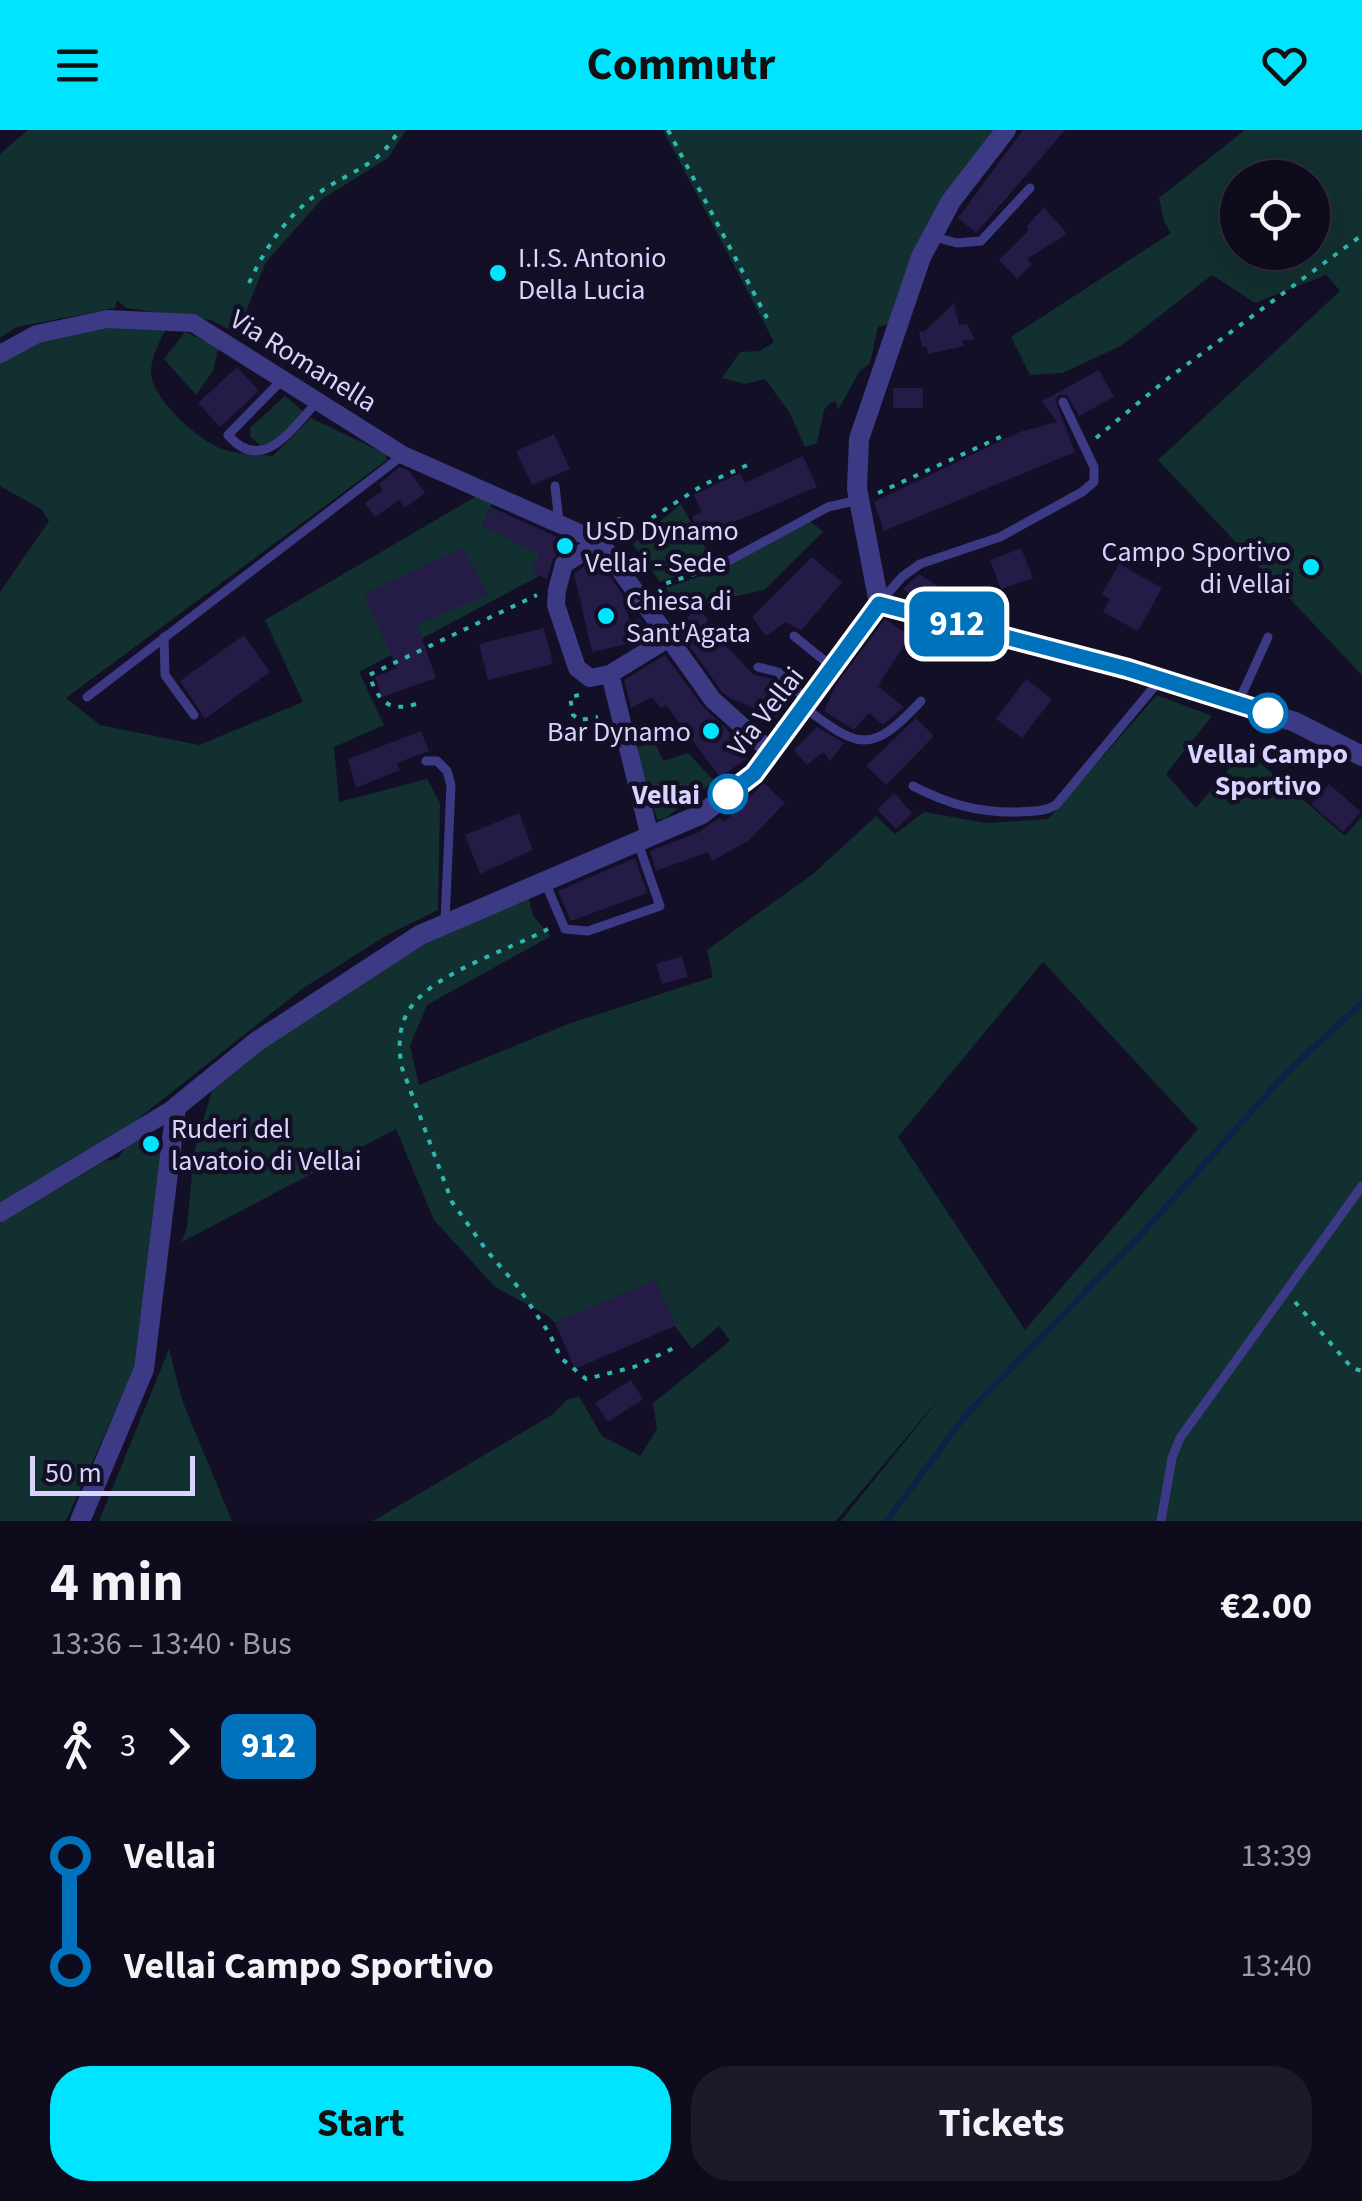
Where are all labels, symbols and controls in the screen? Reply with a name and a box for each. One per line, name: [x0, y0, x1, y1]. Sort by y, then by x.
text: Commutr: [586, 33, 776, 97]
icon: menu: [50, 38, 105, 93]
icon: heart: [1257, 38, 1312, 93]
map controls: [1220, 160, 1330, 270]
button: locate: [1220, 160, 1330, 270]
place label: I.I.S. Antonio Della Lucia: [518, 238, 666, 310]
marker: I.I.S. Antonio Della Lucia: [487, 262, 509, 284]
street label: Via Romanella: [222, 300, 385, 422]
place label: USD Dynamo Vellai - Sede: [585, 511, 739, 583]
place label: Campo Sportivo di Vellai: [1101, 532, 1291, 604]
marker: USD Dynamo Vellai - Sede: [554, 535, 576, 557]
marker: Campo Sportivo di Vellai: [1300, 556, 1322, 578]
place label: Chiesa di Sant'Agata: [626, 581, 751, 653]
line badge: 912: [900, 592, 1014, 656]
text: 912: [929, 599, 985, 649]
marker: Chiesa di Sant'Agata: [595, 605, 617, 627]
street label: Via Vellai: [718, 658, 814, 765]
marker: Vellai Campo Sportivo: [1249, 694, 1287, 732]
place label: Bar Dynamo: [547, 712, 691, 752]
marker: Bar Dynamo: [700, 720, 722, 742]
place label: Vellai Campo Sportivo: [1187, 734, 1348, 806]
place label: Vellai: [631, 775, 700, 815]
marker: Vellai: [709, 775, 747, 813]
place label: Ruderi del lavatoio di Vellai: [171, 1109, 362, 1181]
marker: Ruderi del lavatoio di Vellai: [140, 1133, 162, 1155]
scale bar: [30, 1451, 195, 1496]
text: 50 m: [45, 1453, 102, 1493]
text: 4 min: [50, 1544, 184, 1622]
text: €2.00: [1220, 1579, 1312, 1633]
text: 13:36 – 13:40 · Bus: [50, 1621, 292, 1667]
icon: walk: [50, 1719, 105, 1774]
icon: forward: [151, 1719, 206, 1774]
text: 912: [241, 1721, 296, 1771]
text: 3: [120, 1723, 136, 1769]
text: Vellai: [124, 1829, 216, 1883]
text: 13:39: [1240, 1833, 1312, 1879]
text: Vellai Campo Sportivo: [124, 1939, 494, 1993]
text: 13:40: [1240, 1943, 1312, 1989]
button: Start: [50, 2066, 671, 2181]
button: Tickets: [691, 2066, 1312, 2181]

